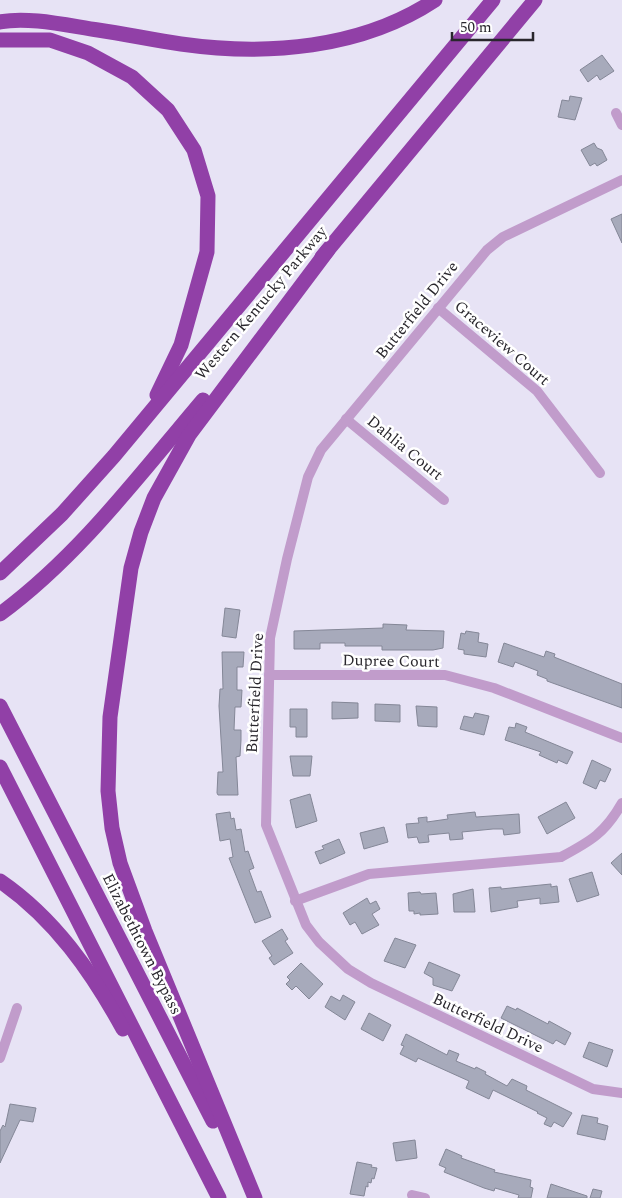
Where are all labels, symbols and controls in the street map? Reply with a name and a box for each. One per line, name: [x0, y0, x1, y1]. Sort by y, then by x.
scale bar: [452, 10, 533, 42]
text: 50 m: [460, 16, 492, 39]
street label: Western Kentucky Parkway: [189, 220, 334, 385]
street label: Butterfield Drive: [370, 256, 464, 364]
street label: Graceview Court: [449, 295, 555, 392]
street label: Dahlia Court: [362, 410, 449, 487]
street label: Butterfield Drive: [240, 632, 270, 754]
street label: Dupree Court: [342, 648, 440, 674]
street label: Elizabethtown Bypass: [96, 869, 188, 1019]
street label: Butterfield Drive: [428, 987, 548, 1059]

